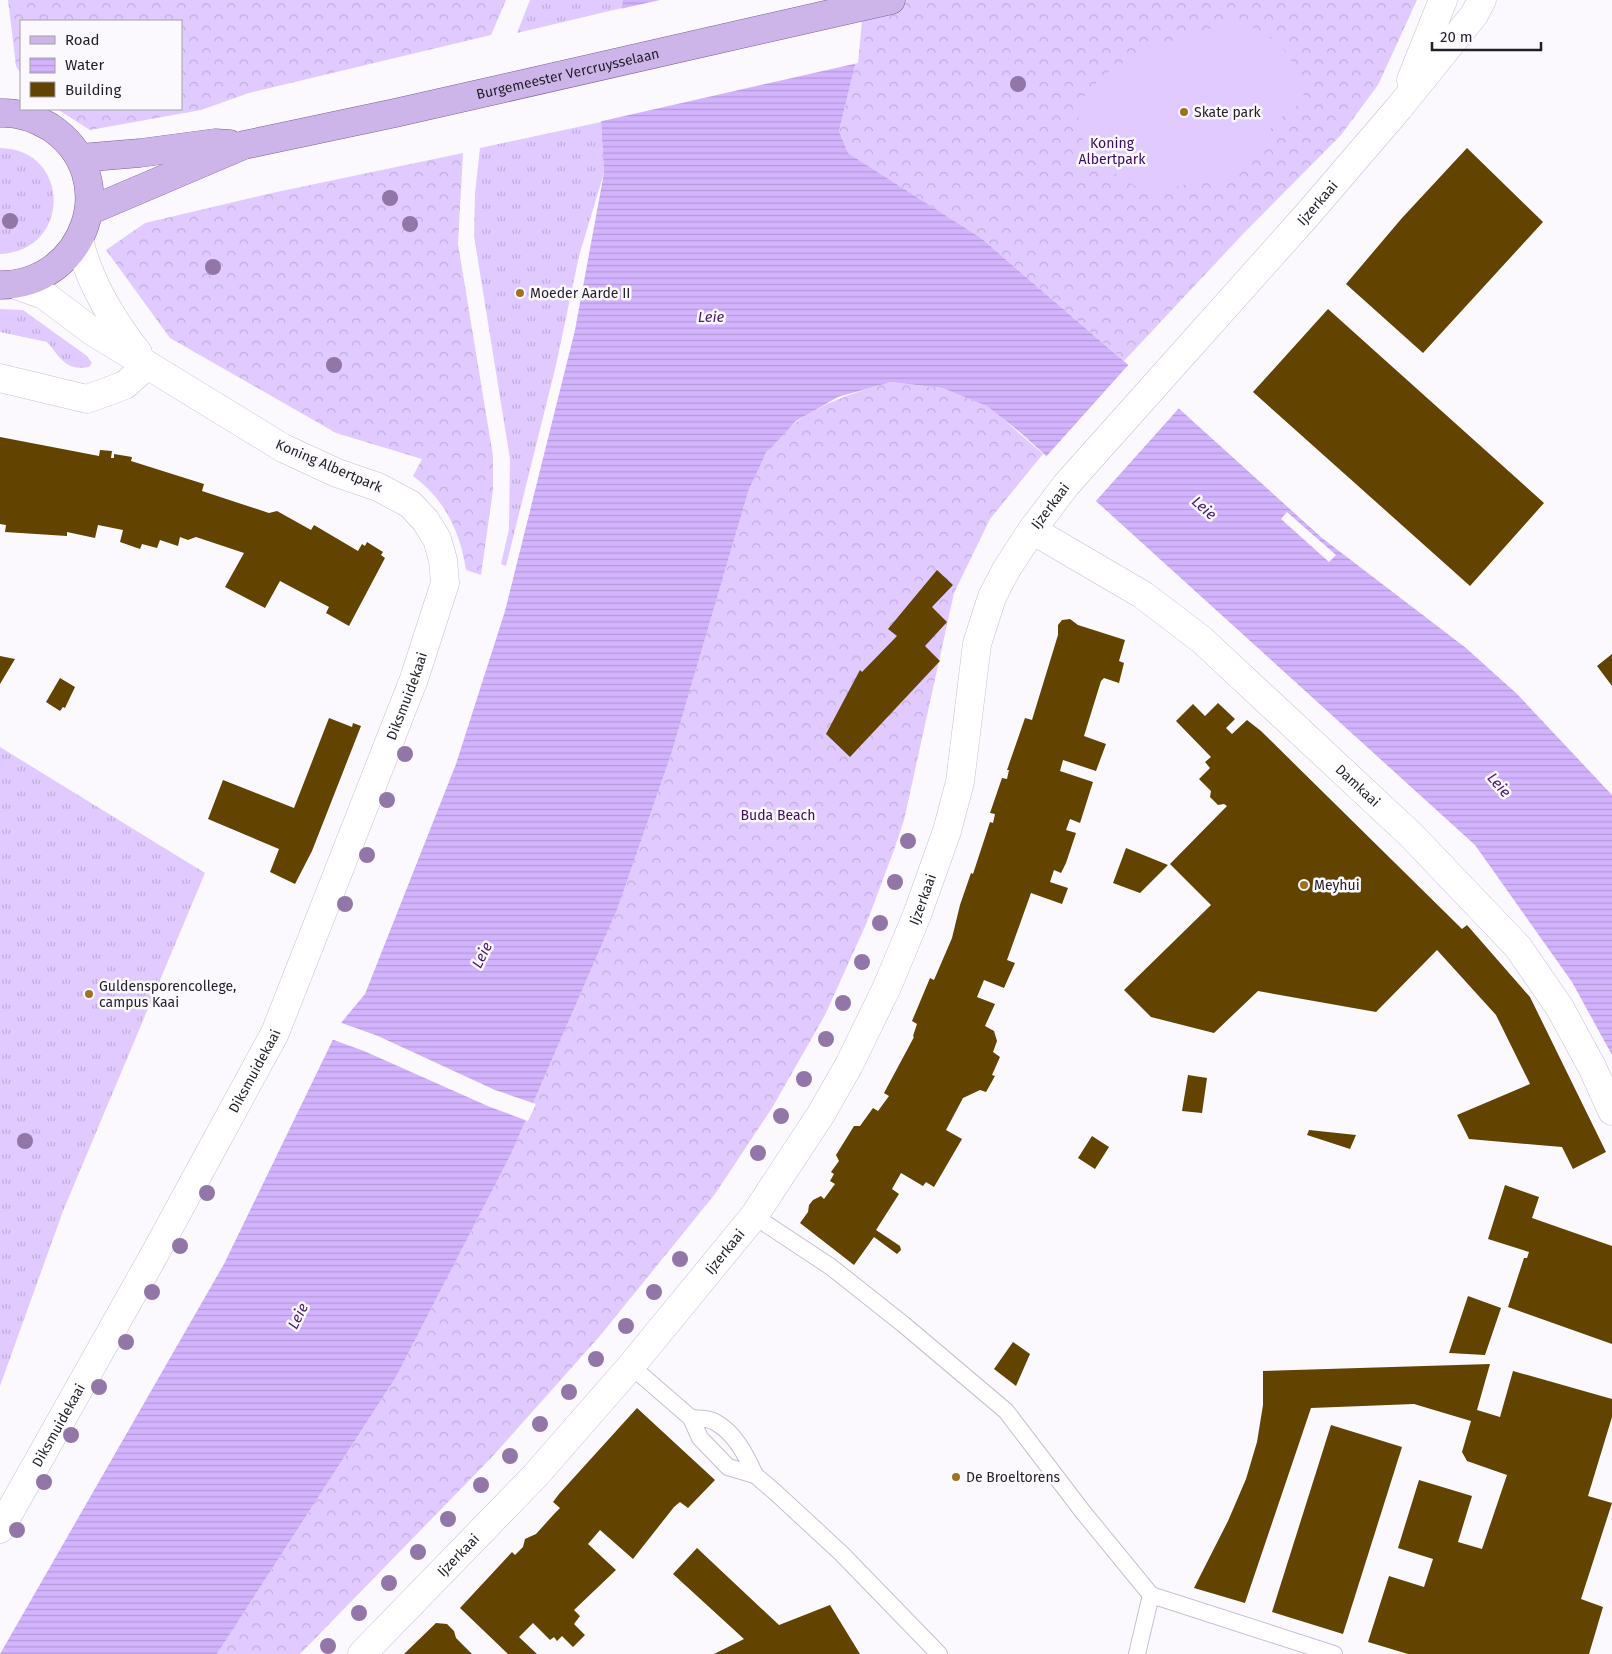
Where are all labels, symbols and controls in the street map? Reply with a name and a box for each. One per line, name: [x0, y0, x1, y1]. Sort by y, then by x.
legend: [20, 20, 182, 110]
scale bar: [1432, 20, 1541, 52]
text: 20 m: [1440, 28, 1473, 46]
text: Road: [65, 31, 100, 49]
street label: Burgemeester Vercruysselaan: [475, 45, 661, 103]
text: Water: [65, 56, 104, 74]
text: Building: [65, 81, 121, 99]
place label: Skate park: [1194, 104, 1262, 121]
marker: Skate park: [1178, 106, 1190, 118]
park label: Koning Albertpark: [1079, 135, 1146, 168]
street label: Ijzerkaai: [1294, 177, 1341, 229]
place label: Moeder Aarde II: [530, 285, 630, 302]
marker: Moeder Aarde II: [514, 287, 526, 299]
water label: Leie: [698, 308, 725, 326]
street label: Koning Albertpark: [273, 436, 386, 497]
street label: Ijzerkaai: [1027, 480, 1073, 532]
water label: Leie: [1188, 492, 1220, 524]
street label: Diksmuidekaai: [382, 650, 431, 743]
street label: Damkaai: [1332, 761, 1384, 810]
water label: Leie: [1483, 769, 1515, 801]
park label: Buda Beach: [741, 807, 815, 824]
street label: Ijzerkaai: [905, 871, 940, 928]
place label: Meyhui: [1314, 877, 1360, 894]
marker: Meyhui: [1298, 879, 1310, 891]
water label: Leie: [468, 939, 496, 971]
place label: Guldensporencollege, campus Kaai: [99, 978, 236, 1011]
marker: Guldensporencollege, campus Kaai: [83, 988, 95, 1000]
street label: Diksmuidekaai: [225, 1027, 284, 1116]
street label: Ijzerkaai: [701, 1226, 748, 1278]
water label: Leie: [284, 1300, 312, 1332]
street label: Diksmuidekaai: [28, 1381, 89, 1470]
place label: De Broeltorens: [966, 1469, 1061, 1486]
marker: De Broeltorens: [950, 1471, 962, 1483]
street label: Ijzerkaai: [434, 1530, 483, 1580]

